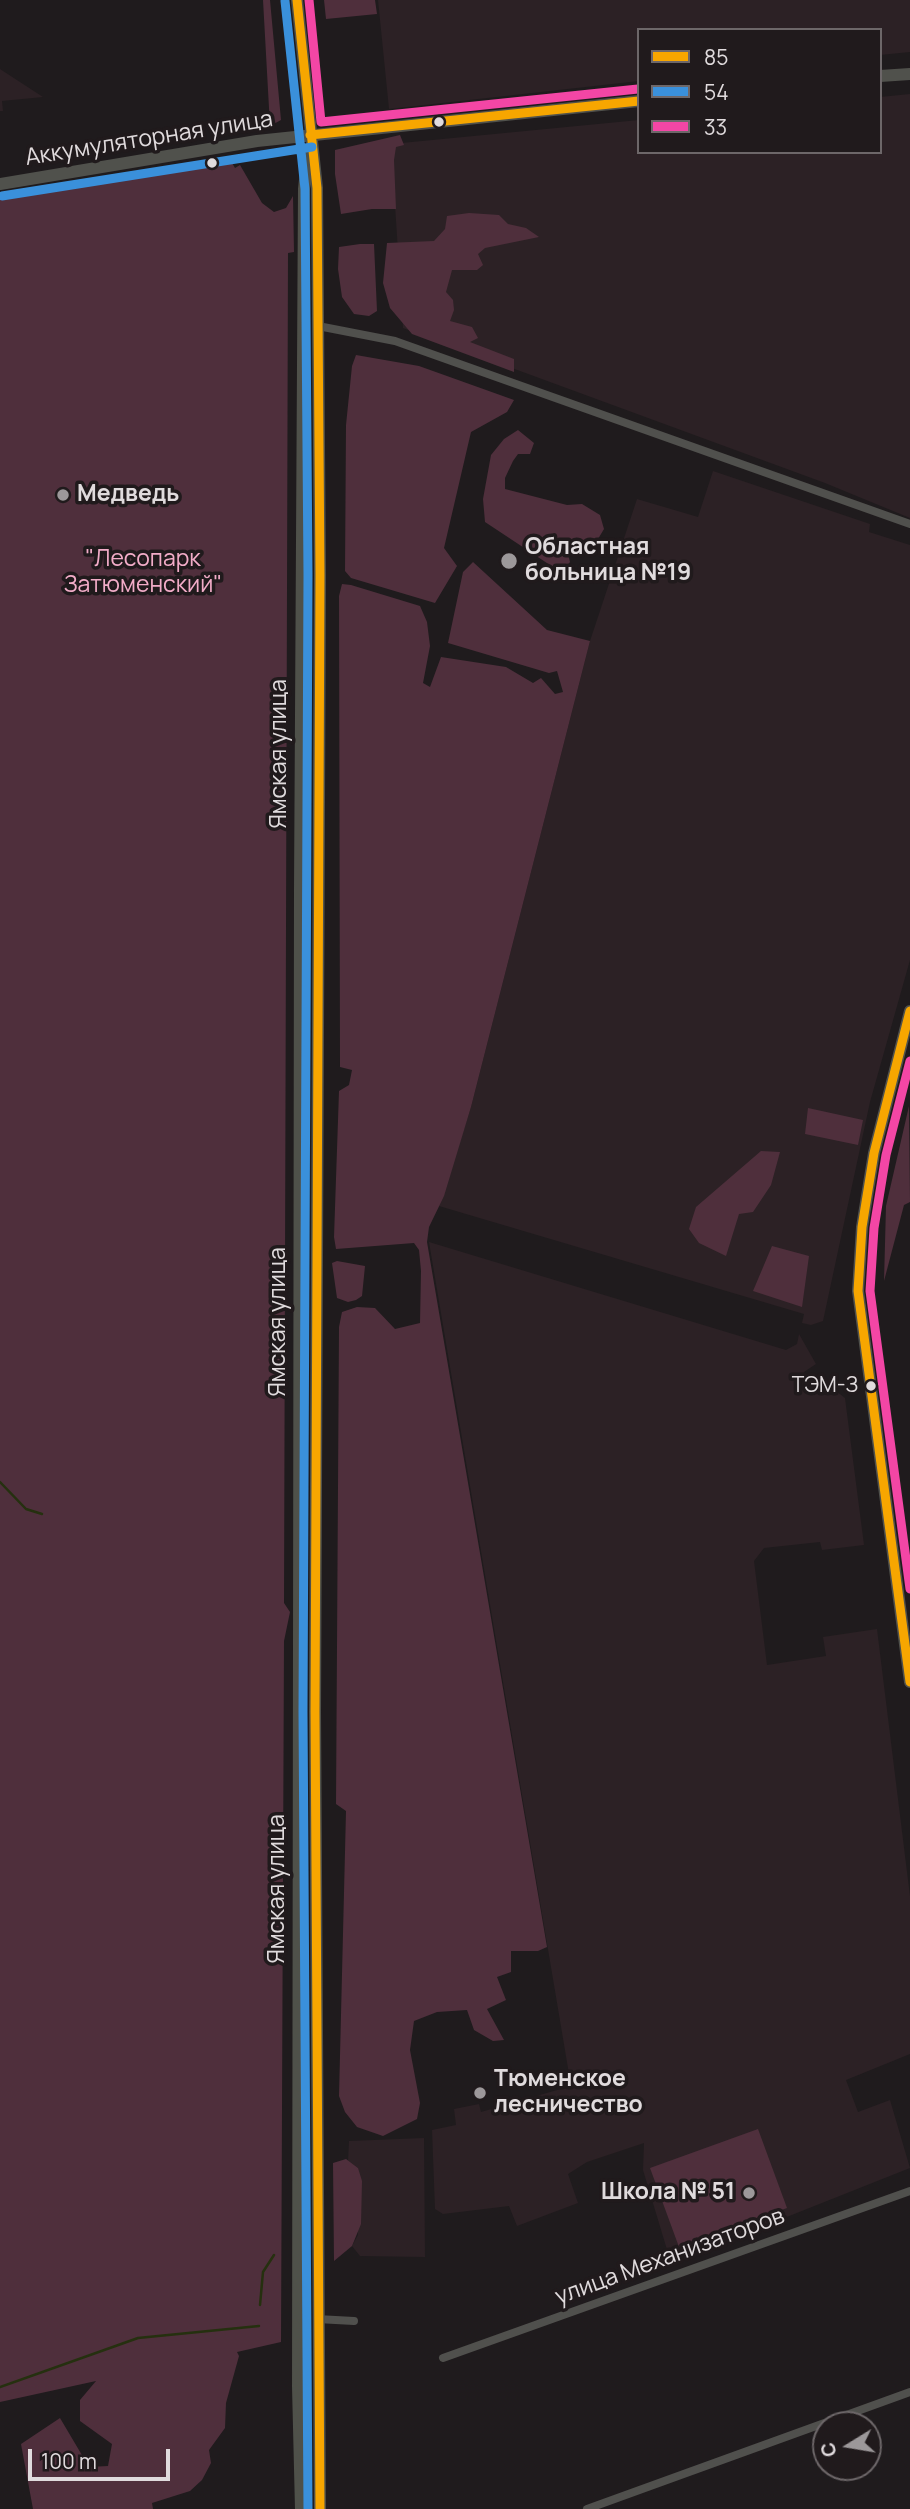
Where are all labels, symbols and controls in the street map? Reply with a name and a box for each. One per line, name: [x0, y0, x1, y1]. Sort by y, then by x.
legend: [637, 28, 882, 154]
text: 85: [704, 43, 728, 71]
text: 54: [704, 78, 729, 106]
street label: Аккумуляторная улица: [23, 106, 275, 172]
text: 33: [704, 113, 727, 141]
unlabelled marker: [432, 115, 446, 129]
unlabelled marker: [205, 156, 219, 170]
place label: Медведь: [77, 481, 179, 509]
marker: Медведь: [55, 487, 71, 503]
place label: Областная больница №19: [525, 534, 691, 588]
park label: "Лесопарк Затюменский": [64, 546, 222, 600]
marker: Областная больница №19: [499, 551, 519, 571]
street label: Ямская улица: [266, 679, 294, 829]
street label: Ямская улица: [265, 1247, 293, 1397]
place label: ТЭМ-З: [792, 1373, 858, 1399]
marker: ТЭМ-З: [864, 1379, 878, 1393]
street label: Ямская улица: [264, 1814, 292, 1964]
place label: Тюменское лесничество: [494, 2066, 643, 2120]
marker: Тюменское лесничество: [472, 2085, 488, 2101]
place label: Школа № 51: [601, 2179, 735, 2207]
marker: Школа № 51: [741, 2185, 757, 2201]
street label: улица Механизаторов: [552, 2203, 788, 2311]
north arrow: [812, 2411, 882, 2481]
scale bar: [32, 2436, 173, 2480]
text: С: [814, 2440, 842, 2459]
text: 100 m: [41, 2447, 97, 2475]

